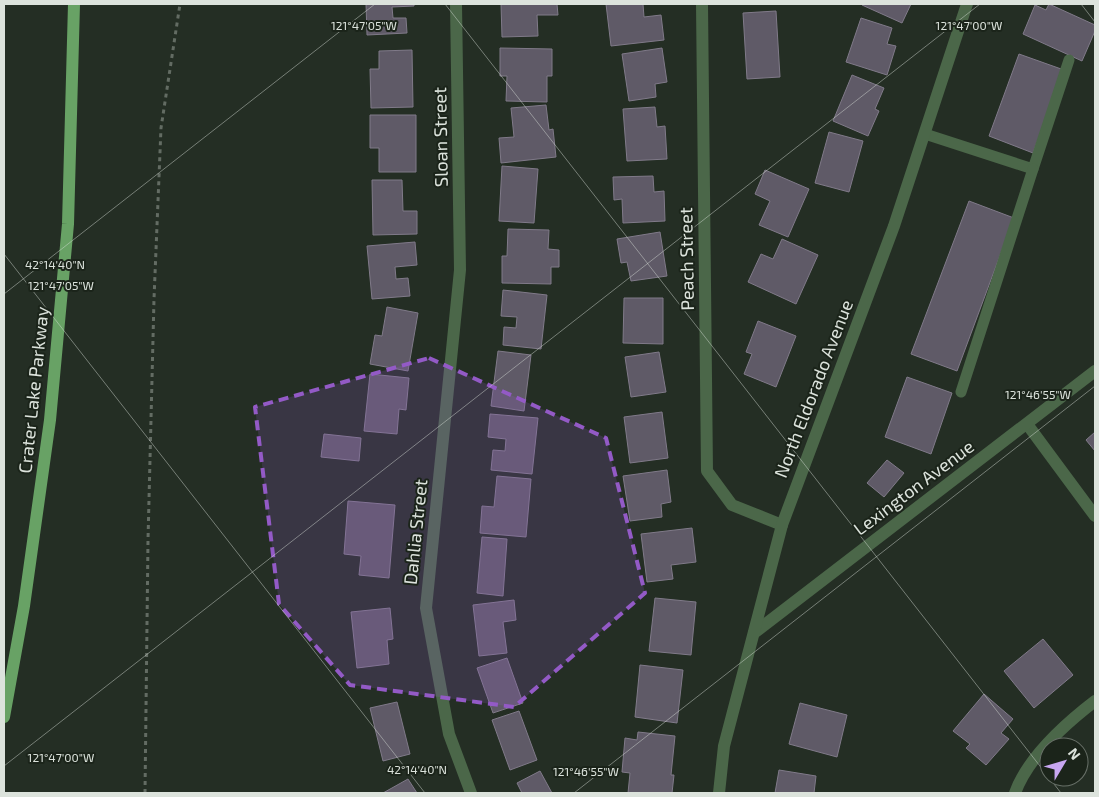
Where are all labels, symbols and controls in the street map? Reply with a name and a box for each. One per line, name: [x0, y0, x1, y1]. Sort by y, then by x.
text: 121°47'05"W: [331, 18, 397, 32]
text: 121°47'00"W: [936, 18, 1002, 32]
street label: Sloan Street: [428, 87, 452, 187]
street label: Peach Street: [674, 207, 698, 311]
text: 42°14'40"N: [25, 257, 85, 271]
text: 121°47'05"W: [28, 278, 94, 292]
street label: North Eldorado Avenue: [769, 296, 857, 481]
street label: Crater Lake Parkway: [13, 305, 53, 474]
text: 121°46'55"W: [1005, 387, 1071, 401]
street label: Lexington Avenue: [849, 435, 978, 540]
street label: Dahlia Street: [399, 478, 432, 586]
north arrow: [1039, 737, 1089, 787]
text: N: [1065, 744, 1084, 763]
text: 121°47'00"W: [28, 750, 94, 764]
text: 42°14'40"N: [387, 762, 447, 776]
text: 121°46'55"W: [553, 764, 619, 778]

